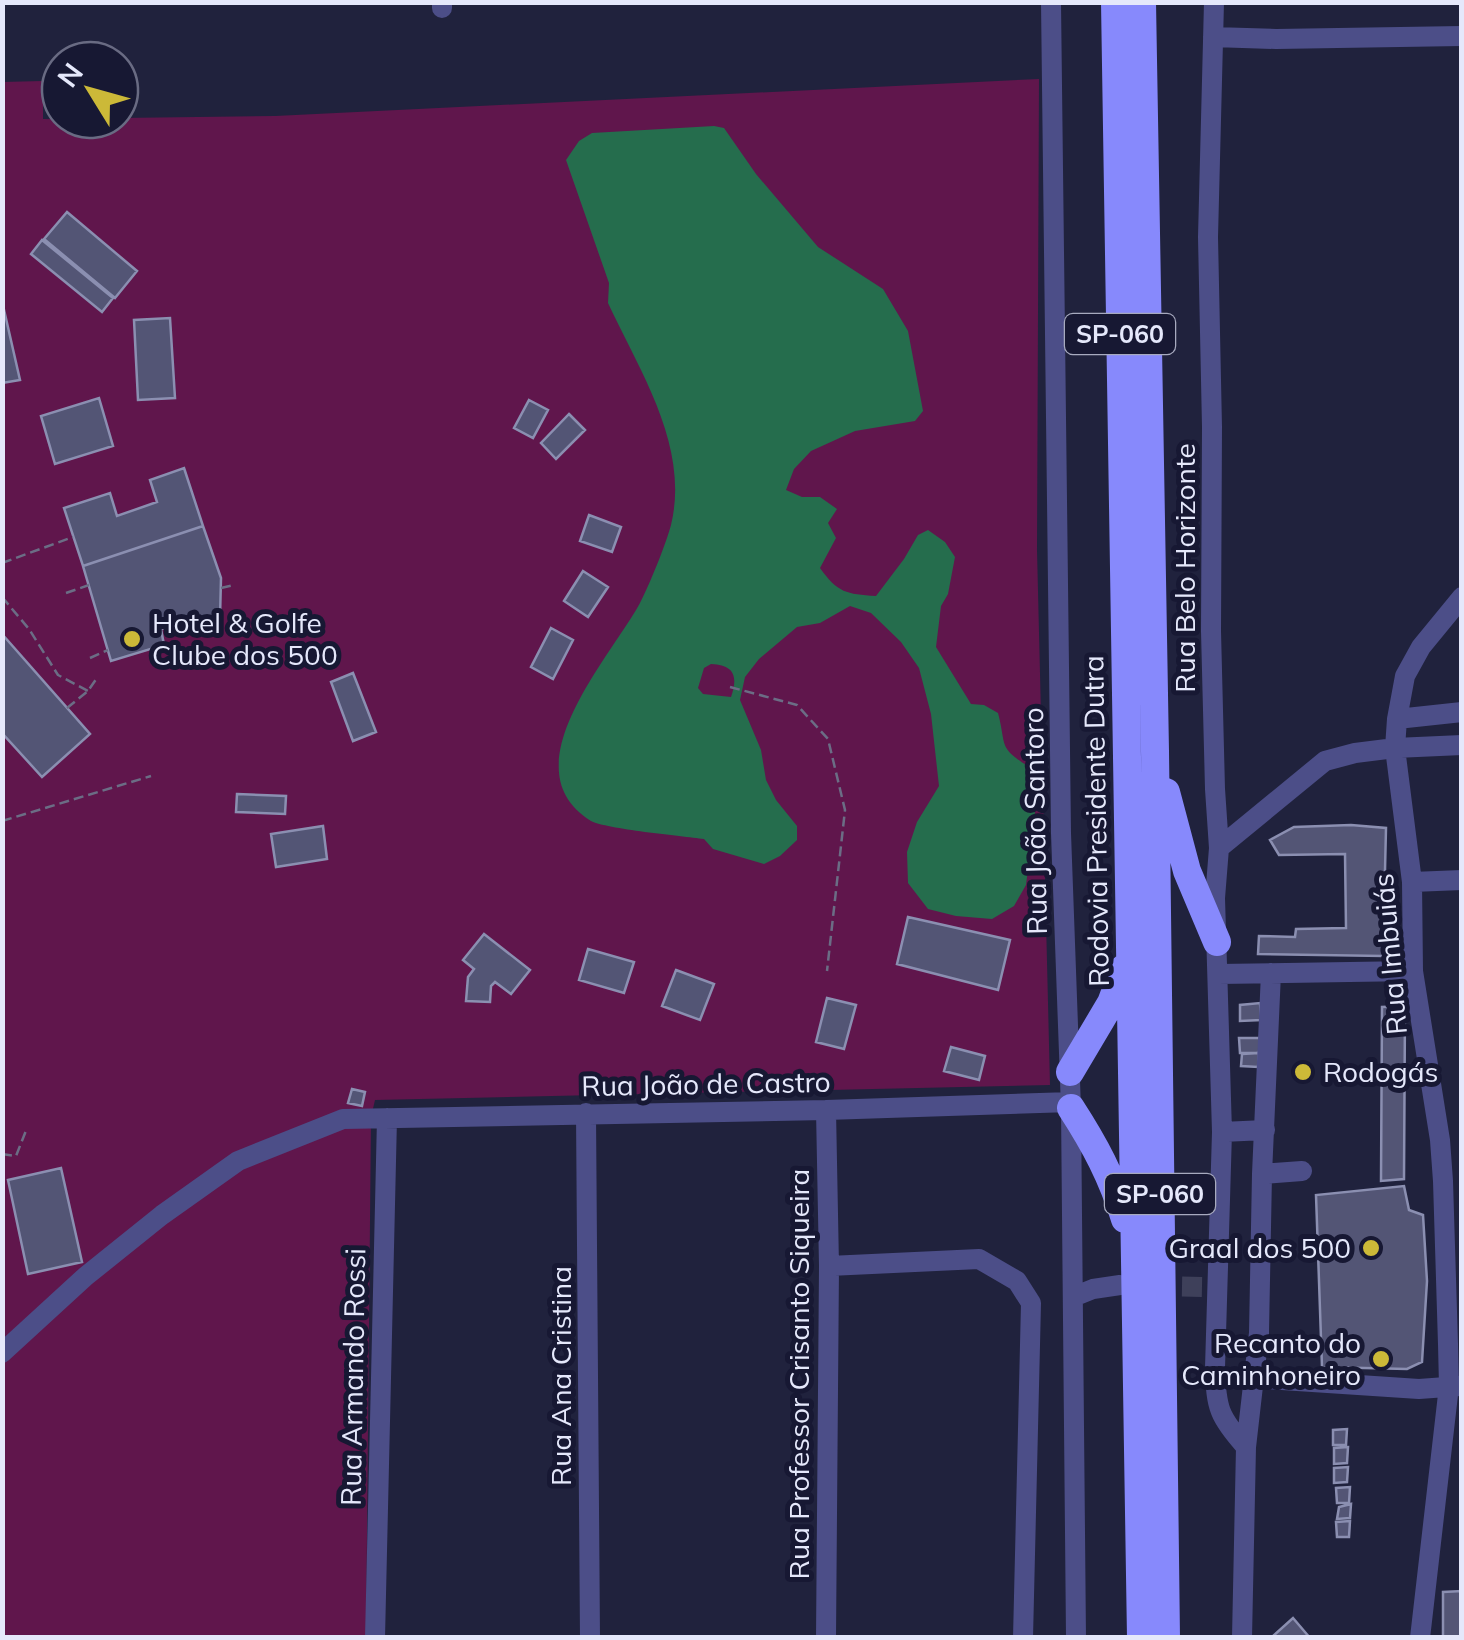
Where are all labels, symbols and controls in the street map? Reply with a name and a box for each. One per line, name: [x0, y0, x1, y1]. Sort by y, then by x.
north arrow: [40, 40, 140, 140]
text: N: [49, 56, 90, 94]
road number: SP-060: [1065, 314, 1175, 354]
street label: Rua Belo Horizonte: [1167, 443, 1202, 693]
place label: Hotel & Golfe Clube dos 500: [152, 605, 338, 672]
marker: Hotel & Golfe Clube dos 500: [121, 628, 143, 650]
street label: Rodovia Presidente Dutra: [1075, 655, 1116, 987]
street label: Rua João Santoro: [1015, 707, 1054, 935]
street label: Rua Imbuiás: [1365, 872, 1414, 1036]
place label: Rodogás: [1323, 1054, 1438, 1089]
marker: Rodogás: [1292, 1061, 1314, 1083]
street label: Rua João de Castro: [581, 1064, 831, 1103]
street label: Rua Professor Crisanto Siqueira: [781, 1169, 816, 1579]
road number: SP-060: [1105, 1174, 1215, 1214]
place label: Graal dos 500: [1169, 1230, 1351, 1265]
marker: Graal dos 500: [1360, 1237, 1382, 1259]
street label: Rua Armando Rossi: [333, 1248, 372, 1506]
street label: Rua Ana Cristina: [543, 1266, 578, 1486]
place label: Recanto do Caminhoneiro: [1181, 1325, 1361, 1392]
marker: Recanto do Caminhoneiro: [1370, 1348, 1392, 1370]

